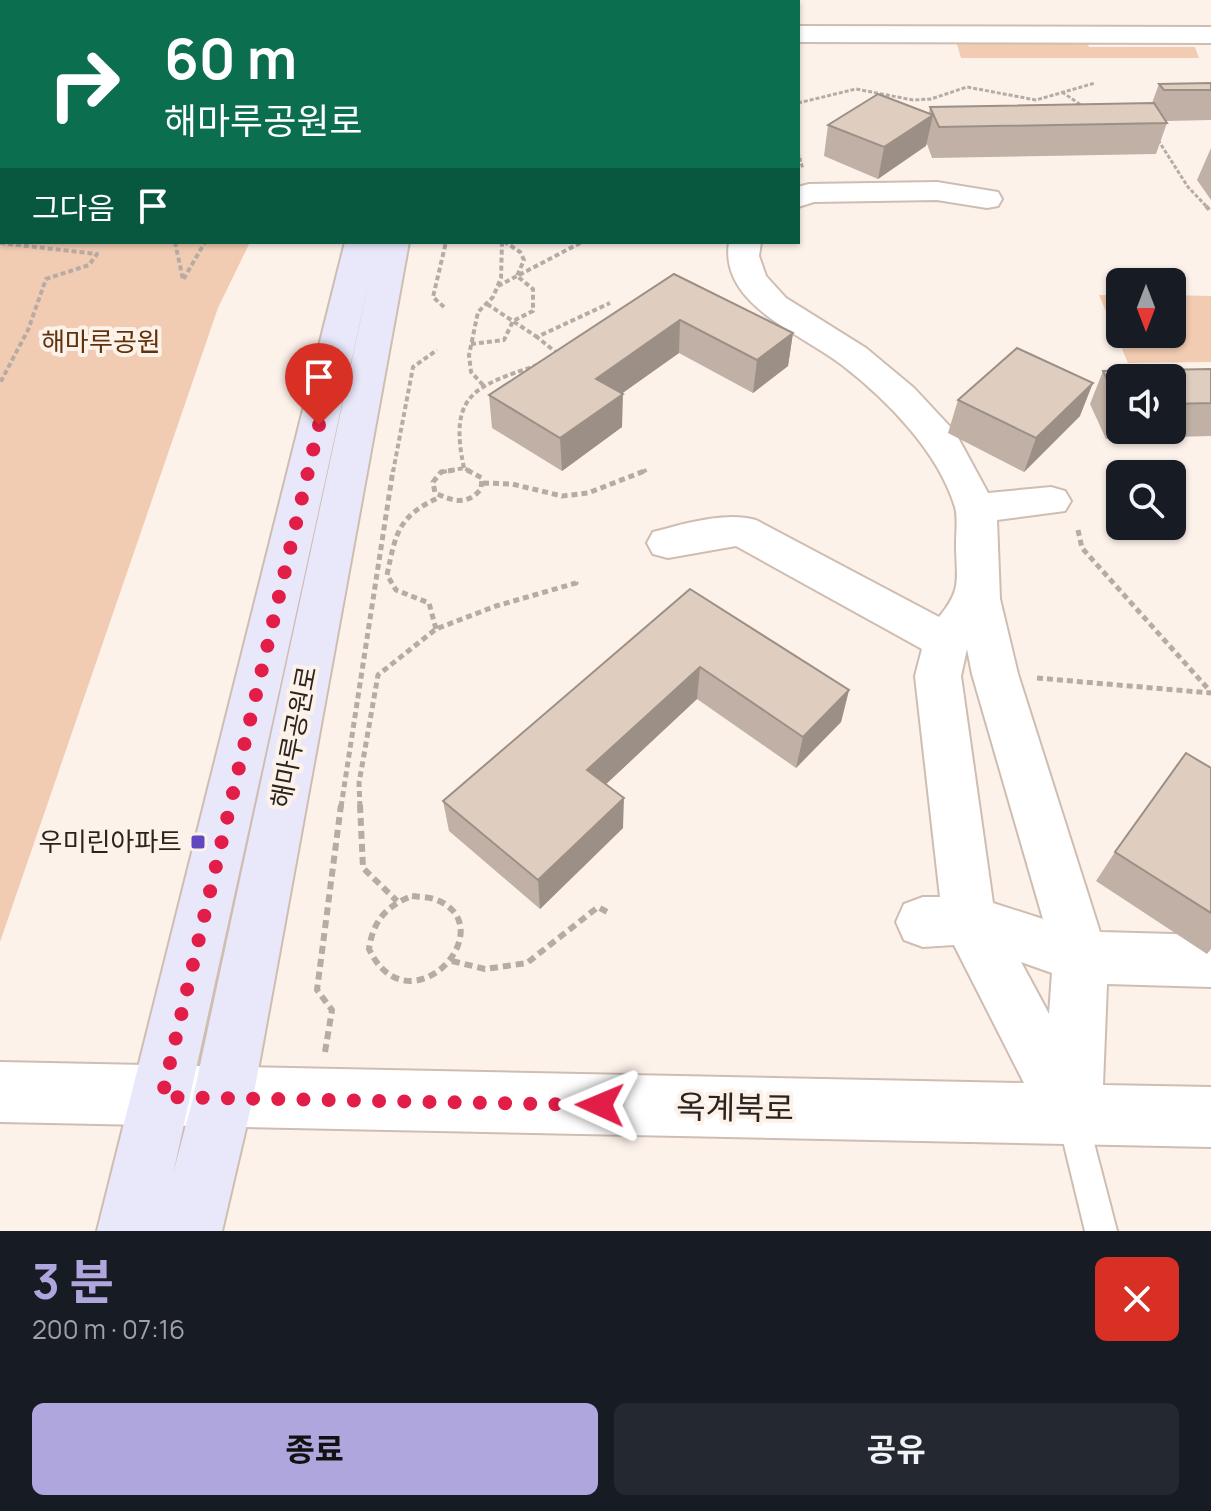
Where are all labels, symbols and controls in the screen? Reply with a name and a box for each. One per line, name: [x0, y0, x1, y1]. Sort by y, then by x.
text: 60 m: [164, 19, 297, 96]
icon: right: [32, 32, 136, 136]
text: 해마루공원로: [164, 96, 363, 145]
icon: arrive: [131, 184, 175, 228]
text: 그다음: [32, 187, 115, 228]
north arrow: [1106, 268, 1186, 348]
map controls: [1106, 268, 1186, 540]
park label: 해마루공원: [41, 323, 161, 359]
pin: [285, 343, 353, 425]
icon: arrive: [297, 355, 341, 399]
button: sound: [1106, 364, 1186, 444]
button: search: [1106, 460, 1186, 540]
street label: 해마루공원로: [262, 663, 324, 811]
place label: 우미린아파트: [38, 823, 182, 859]
marker: 우미린아파트: [189, 833, 207, 851]
position arrow: [558, 1063, 642, 1147]
street label: 옥계북로: [676, 1084, 794, 1130]
text: 3 분: [32, 1248, 114, 1313]
button: close: [1095, 1257, 1179, 1341]
text: 200 m · 07:16: [32, 1311, 185, 1347]
button: 종료: [32, 1403, 598, 1495]
button: 공유: [614, 1403, 1179, 1495]

